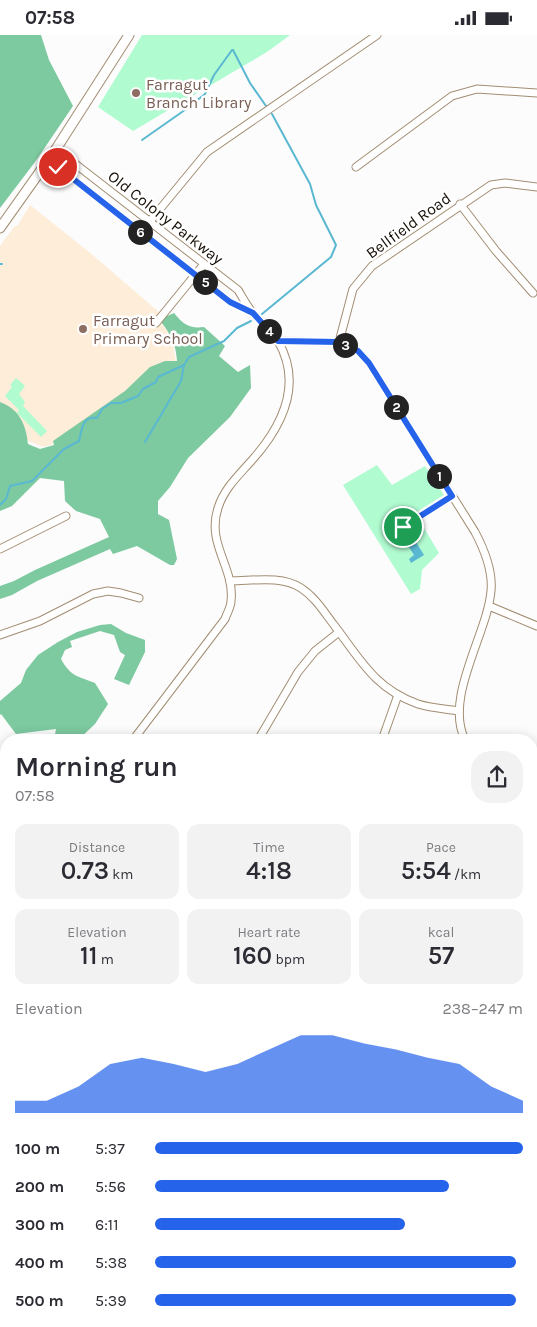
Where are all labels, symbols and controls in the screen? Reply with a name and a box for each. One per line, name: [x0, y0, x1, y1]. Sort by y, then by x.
text: 07:58: [25, 7, 75, 29]
place label: Farragut Branch Library: [146, 75, 252, 112]
marker: Farragut Branch Library: [130, 87, 142, 99]
pin: [37, 146, 79, 188]
icon: check: [44, 153, 72, 181]
street label: Old Colony Parkway: [104, 166, 228, 269]
street label: Bellfield Road: [362, 188, 454, 263]
pin: 6: [128, 219, 152, 245]
text: 6: [136, 224, 145, 241]
pin: 5: [192, 269, 218, 295]
text: 5: [201, 274, 210, 291]
place label: Farragut Primary School: [93, 311, 203, 348]
pin: 4: [256, 319, 282, 343]
marker: Farragut Primary School: [77, 323, 89, 335]
text: 4: [265, 323, 274, 340]
pin: 3: [332, 333, 358, 357]
text: 3: [341, 337, 350, 354]
pin: 2: [384, 395, 408, 419]
text: 2: [392, 399, 401, 416]
pin: 1: [426, 463, 452, 489]
text: 1: [437, 468, 442, 485]
pin: [382, 506, 424, 548]
icon: arrive: [389, 513, 417, 541]
text: Morning run: [15, 750, 178, 783]
button: share: [471, 751, 523, 803]
text: 07:58: [15, 786, 55, 805]
text: Distance: [69, 839, 125, 856]
text: Time: [253, 839, 285, 856]
text: Pace: [426, 839, 456, 856]
text: 0.73: [61, 856, 109, 885]
text: 4:18: [246, 856, 292, 885]
text: 5:54: [401, 856, 451, 885]
text: km: [109, 866, 133, 883]
text: /km: [451, 866, 481, 883]
text: Elevation: [67, 924, 127, 941]
text: Heart rate: [237, 924, 301, 941]
text: kcal: [428, 924, 454, 941]
text: 11: [80, 941, 98, 970]
text: 160: [233, 941, 272, 970]
text: 57: [428, 941, 454, 970]
text: m: [98, 951, 114, 968]
text: bpm: [272, 951, 305, 968]
text: Elevation: [15, 999, 83, 1018]
text: 238–247 m: [442, 999, 523, 1018]
text: 100 m: [15, 1139, 60, 1158]
text: 5:37: [95, 1139, 125, 1158]
text: 200 m: [15, 1177, 64, 1196]
text: 5:56: [95, 1177, 126, 1196]
text: 300 m: [15, 1215, 64, 1234]
text: 6:11: [95, 1215, 118, 1234]
text: 400 m: [15, 1253, 64, 1272]
text: 5:38: [95, 1253, 127, 1272]
text: 500 m: [15, 1291, 64, 1310]
text: 5:39: [95, 1291, 126, 1310]

